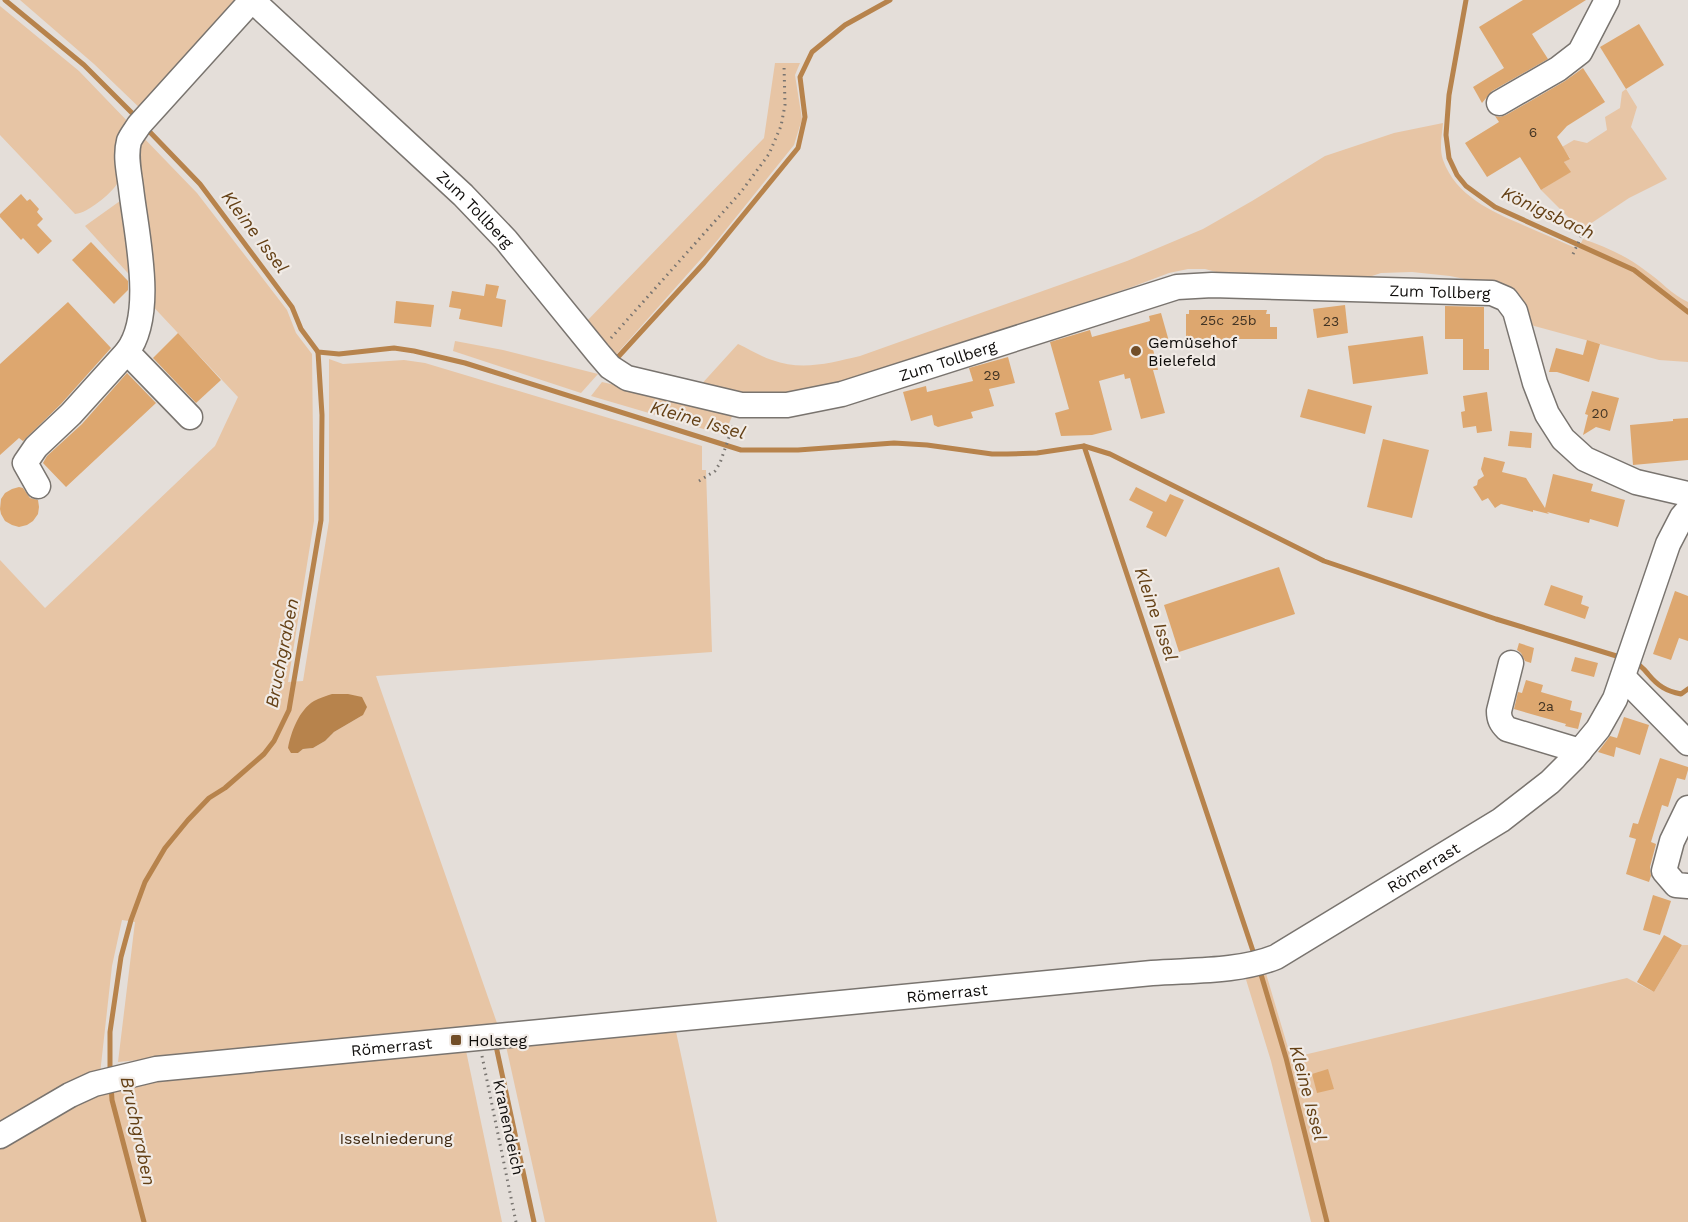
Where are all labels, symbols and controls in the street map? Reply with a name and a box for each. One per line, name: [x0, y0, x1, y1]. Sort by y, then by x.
house number: 6: [1529, 124, 1537, 140]
street label: Zum Tollberg: [433, 167, 518, 252]
water label: Königsbach: [1499, 182, 1598, 243]
water label: Kleine Issel: [218, 186, 293, 277]
street label: Zum Tollberg: [1389, 281, 1491, 303]
house number: 25c: [1200, 312, 1224, 328]
house number: 25b: [1231, 312, 1257, 328]
house number: 23: [1323, 313, 1339, 329]
place label: Gemüsehof Bielefeld: [1148, 333, 1238, 370]
street label: Zum Tollberg: [897, 336, 999, 385]
marker: Gemüsehof Bielefeld: [1129, 344, 1143, 358]
house number: 29: [984, 367, 1000, 383]
water label: Kleine Issel: [648, 396, 748, 443]
house number: 20: [1592, 405, 1608, 421]
water label: Kleine Issel: [1131, 564, 1182, 664]
water label: Bruchgraben: [261, 596, 302, 709]
house number: 2a: [1538, 698, 1554, 714]
street label: Römerrast: [1384, 838, 1464, 897]
street label: Römerrast: [906, 980, 989, 1007]
place label: Holsteg: [468, 1031, 527, 1050]
street label: Römerrast: [350, 1033, 433, 1060]
marker: Holsteg: [449, 1033, 463, 1047]
water label: Kleine Issel: [1286, 1043, 1331, 1143]
water label: Bruchgraben: [117, 1075, 160, 1187]
street label: Kranendeich: [489, 1078, 528, 1177]
park label: Isselniederung: [339, 1129, 453, 1148]

